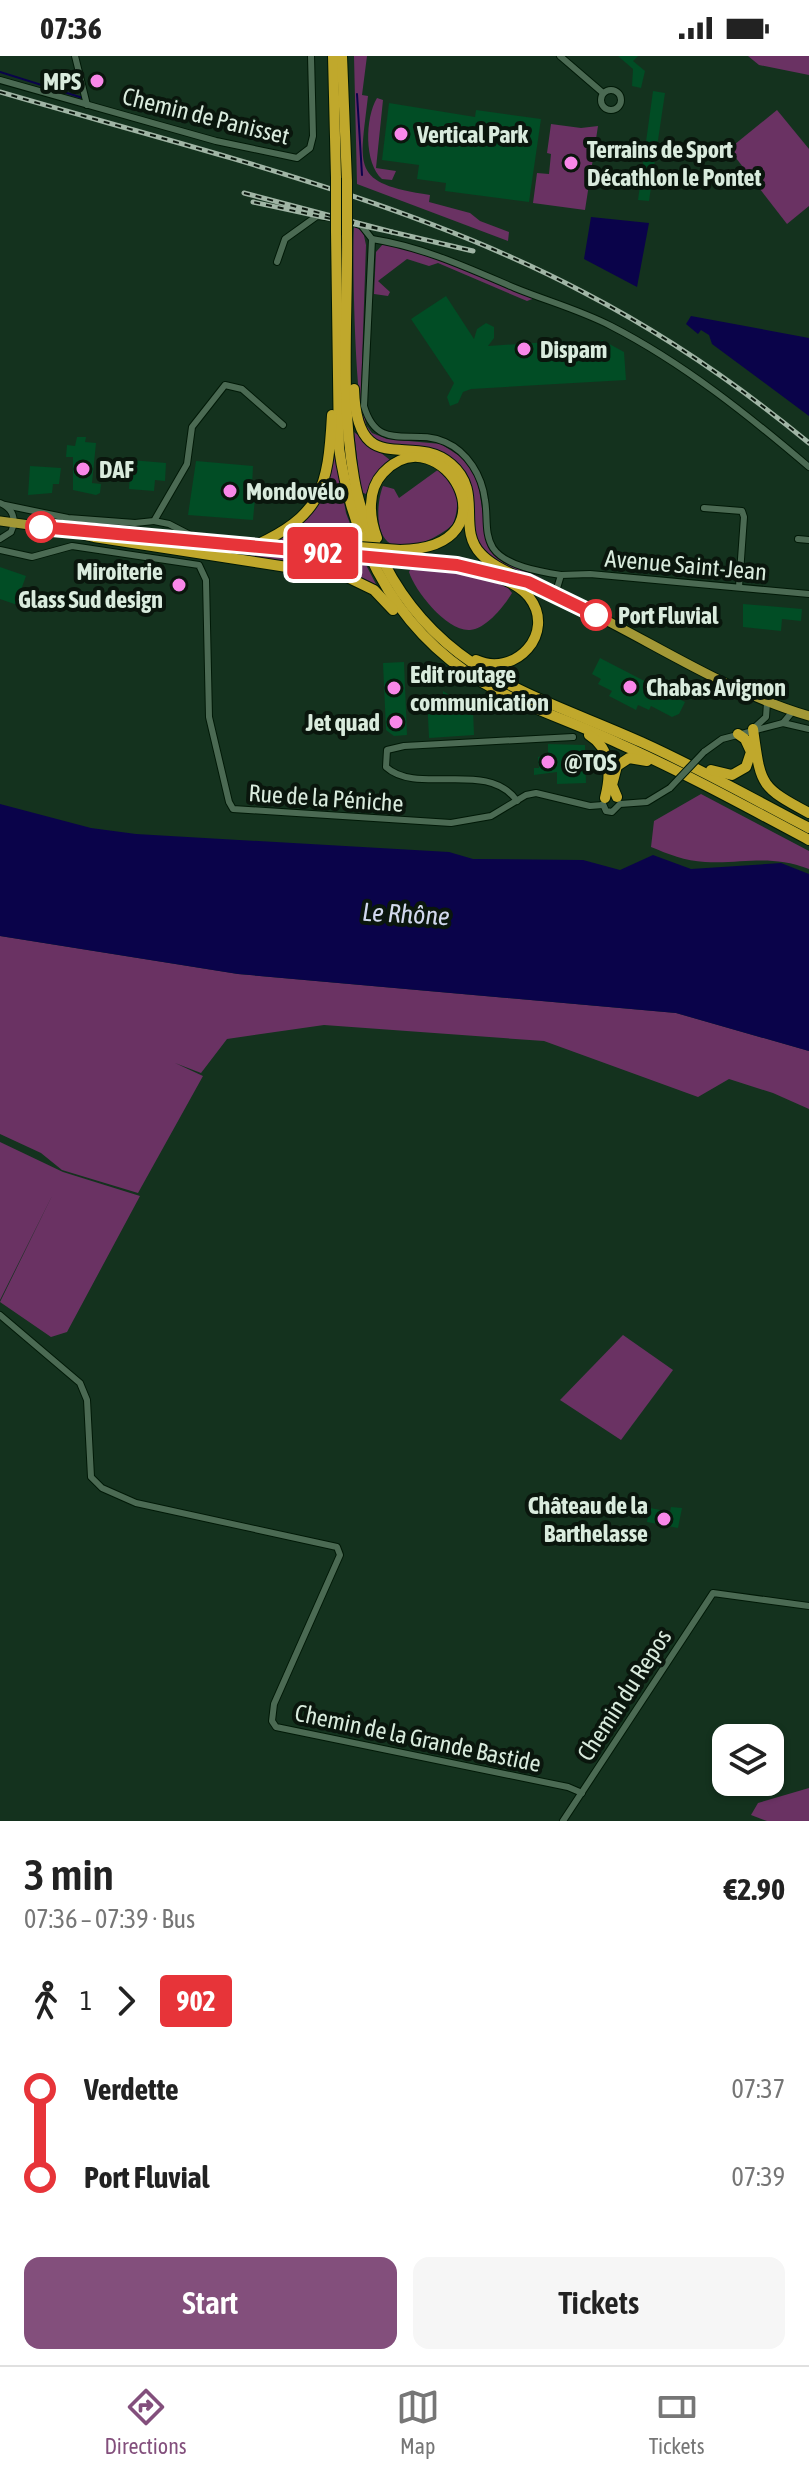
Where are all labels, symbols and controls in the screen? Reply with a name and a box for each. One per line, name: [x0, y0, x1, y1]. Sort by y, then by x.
text: 07:36: [40, 11, 102, 45]
place label: MPS: [43, 68, 81, 95]
marker: MPS: [88, 72, 106, 90]
street label: Chemin de Panisset: [120, 82, 292, 150]
place label: Vertical Park: [416, 121, 528, 148]
marker: Vertical Park: [392, 125, 410, 143]
place label: Terrains de Sport Décathlon le Pontet: [587, 136, 761, 191]
marker: Terrains de Sport Décathlon le Pontet: [562, 154, 580, 172]
place label: Dispam: [540, 336, 607, 363]
marker: Dispam: [515, 340, 533, 358]
place label: DAF: [99, 456, 134, 483]
marker: DAF: [74, 460, 92, 478]
place label: Mondovélo: [246, 478, 345, 505]
marker: Mondovélo: [221, 482, 239, 500]
unlabelled marker: [26, 512, 56, 542]
line badge: 902: [277, 527, 369, 579]
text: 902: [303, 537, 343, 569]
street label: Avenue Saint-Jean: [604, 544, 768, 586]
place label: Miroiterie Glass Sud design: [18, 558, 163, 613]
marker: Miroiterie Glass Sud design: [170, 576, 188, 594]
marker: Port Fluvial: [581, 600, 611, 630]
place label: Port Fluvial: [618, 602, 719, 629]
place label: Edit routage communication: [410, 661, 549, 716]
place label: Chabas Avignon: [646, 674, 786, 701]
marker: Chabas Avignon: [621, 678, 639, 696]
marker: Edit routage communication: [385, 679, 403, 697]
place label: Jet quad: [305, 709, 380, 736]
marker: Jet quad: [387, 713, 405, 731]
place label: @TOS: [564, 749, 617, 776]
marker: @TOS: [539, 753, 557, 771]
street label: Rue de la Péniche: [248, 779, 404, 817]
water label: Le Rhône: [361, 897, 451, 931]
place label: Château de la Barthelasse: [528, 1492, 648, 1547]
marker: Château de la Barthelasse: [655, 1510, 673, 1528]
street label: Chemin du Repos: [571, 1624, 677, 1766]
street label: Chemin de la Grande Bastide: [293, 1699, 543, 1777]
map controls: [712, 1724, 784, 1796]
button: layers: [712, 1724, 784, 1796]
text: 3 min: [24, 1849, 114, 1899]
text: €2.90: [724, 1872, 785, 1906]
text: 07:36 – 07:39 · Bus: [24, 1904, 195, 1934]
icon: walk: [24, 1979, 68, 2023]
icon: forward: [104, 1979, 148, 2023]
text: 902: [176, 1985, 216, 2017]
text: 1: [80, 1986, 92, 2016]
text: Verdette: [84, 2072, 179, 2106]
text: 07:37: [731, 2074, 785, 2104]
text: Port Fluvial: [84, 2160, 210, 2194]
text: 07:39: [731, 2162, 785, 2192]
button: Start: [24, 2257, 397, 2349]
button: Tickets: [413, 2257, 785, 2349]
tab: Directions: [105, 2385, 187, 2459]
tab: Map: [396, 2385, 440, 2459]
tab: Tickets: [649, 2385, 704, 2459]

